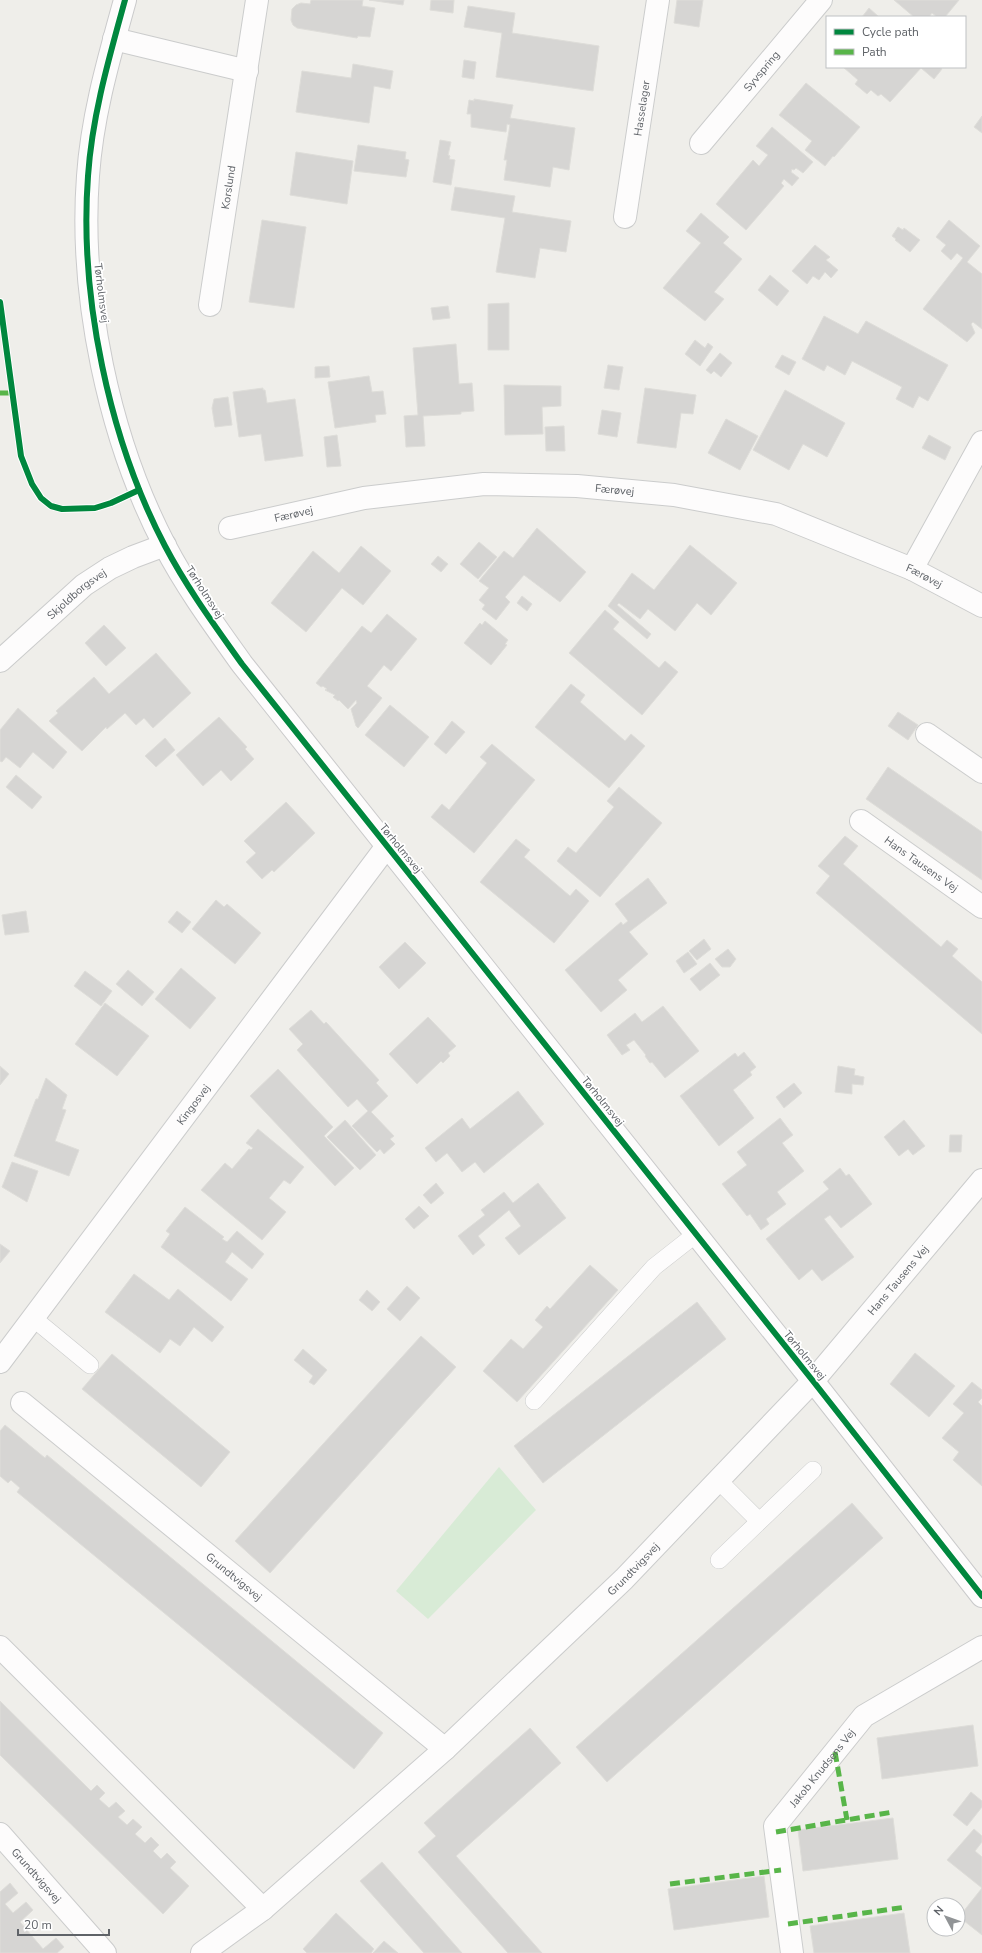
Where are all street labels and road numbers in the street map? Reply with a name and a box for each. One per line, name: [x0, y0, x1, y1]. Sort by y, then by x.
street label: Syvspring: [740, 48, 783, 95]
street label: Hasselager: [630, 79, 654, 137]
street label: Korslund: [218, 164, 239, 210]
street label: Tørholmsvej: [90, 262, 113, 324]
street label: Færøvej: [594, 481, 635, 499]
street label: Færøvej: [273, 503, 314, 526]
street label: Færøvej: [904, 560, 945, 592]
street label: Tørholmsvej: [182, 563, 227, 622]
street label: Skjoldborgsvej: [44, 565, 109, 623]
street label: Tørholmsvej: [376, 820, 425, 876]
street label: Hans Tausens Vej: [881, 833, 961, 896]
street label: Tørholmsvej: [578, 1073, 627, 1129]
street label: Kingosvej: [173, 1081, 214, 1128]
street label: Hans Tausens Vej: [864, 1242, 932, 1319]
street label: Tørholmsvej: [780, 1327, 829, 1383]
street label: Grundtvigsvej: [604, 1540, 663, 1599]
street label: Grundtvigsvej: [202, 1549, 265, 1604]
street label: Jakob Knudsens Vej: [786, 1726, 859, 1811]
street label: Grundtvigsvej: [8, 1845, 64, 1906]

